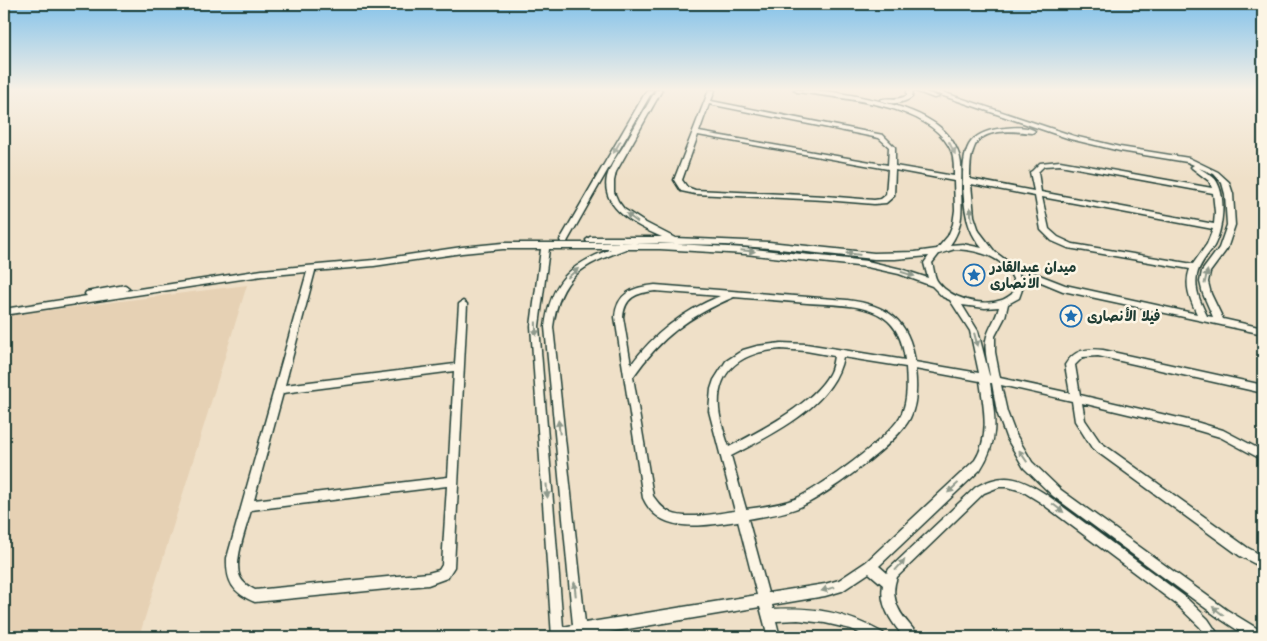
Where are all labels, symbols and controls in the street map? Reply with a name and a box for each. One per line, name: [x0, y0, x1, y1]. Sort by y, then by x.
one-way arrow: [948, 140, 956, 155]
one-way arrow: [612, 141, 621, 154]
one-way arrow: [966, 206, 974, 222]
one-way arrow: [625, 213, 639, 223]
one-way arrow: [740, 247, 756, 255]
one-way arrow: [845, 250, 861, 258]
place label: ميدان عبدالقادر الانصارى: [988, 259, 1076, 292]
place icon: ميدان عبدالقادر الانصارى: [962, 263, 986, 287]
one-way arrow: [567, 267, 580, 278]
one-way arrow: [1203, 269, 1211, 285]
one-way arrow: [901, 271, 916, 279]
place icon: فيلا الأنصارى: [1059, 304, 1083, 328]
place label: فيلا الأنصارى: [1087, 306, 1160, 325]
one-way arrow: [532, 321, 540, 337]
one-way arrow: [973, 333, 981, 348]
one-way arrow: [555, 419, 563, 435]
one-way arrow: [1018, 449, 1028, 463]
one-way arrow: [947, 482, 959, 494]
one-way arrow: [543, 483, 551, 499]
one-way arrow: [1051, 503, 1065, 513]
one-way arrow: [894, 559, 905, 572]
one-way arrow: [571, 580, 579, 596]
one-way arrow: [820, 585, 835, 593]
one-way arrow: [1212, 605, 1225, 616]

